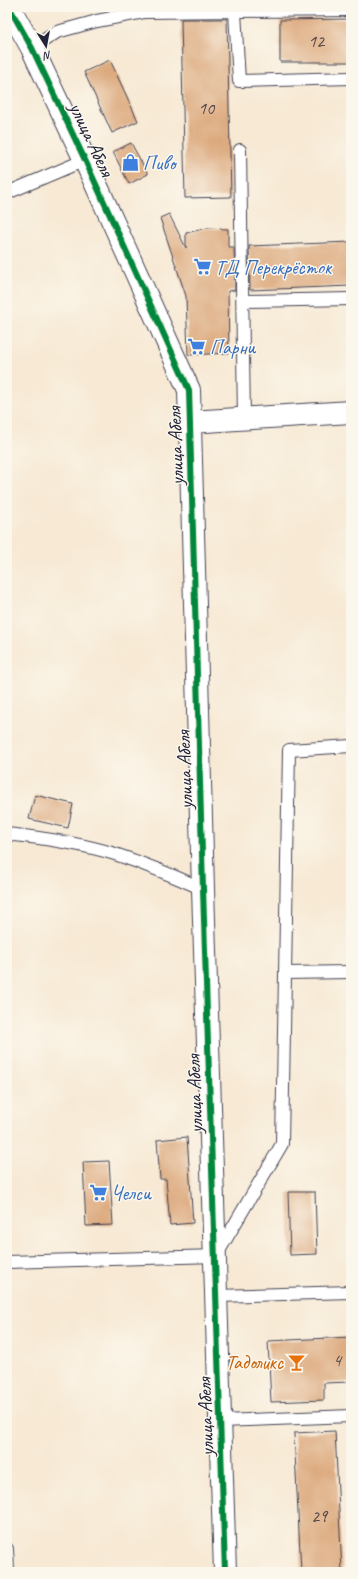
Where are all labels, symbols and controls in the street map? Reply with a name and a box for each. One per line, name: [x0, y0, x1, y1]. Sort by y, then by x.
north arrow: [26, 26, 66, 66]
house number: 12: [308, 30, 326, 52]
text: N: [41, 48, 53, 64]
street label: улица Абеля: [63, 97, 120, 182]
house number: 10: [198, 97, 216, 119]
place label: Пиво: [143, 151, 178, 176]
shop icon: Пиво: [120, 153, 140, 173]
place label: ТД Перекрёсток: [215, 255, 333, 280]
supermarket icon: ТД Перекрёсток: [192, 257, 212, 277]
place label: Парни: [210, 335, 256, 360]
supermarket icon: Парни: [187, 337, 207, 357]
street label: улица Абеля: [162, 404, 189, 487]
street label: улица Абеля: [171, 728, 198, 811]
street label: улица Абеля: [181, 1052, 208, 1135]
place label: Челси: [111, 1181, 152, 1206]
supermarket icon: Челси: [88, 1183, 108, 1203]
house number: 4: [333, 1349, 343, 1371]
place label: Тадоликс: [226, 1350, 284, 1375]
bar icon: Тадоликс: [286, 1352, 306, 1372]
street label: улица Абеля: [192, 1375, 219, 1458]
house number: 29: [311, 1505, 329, 1527]

